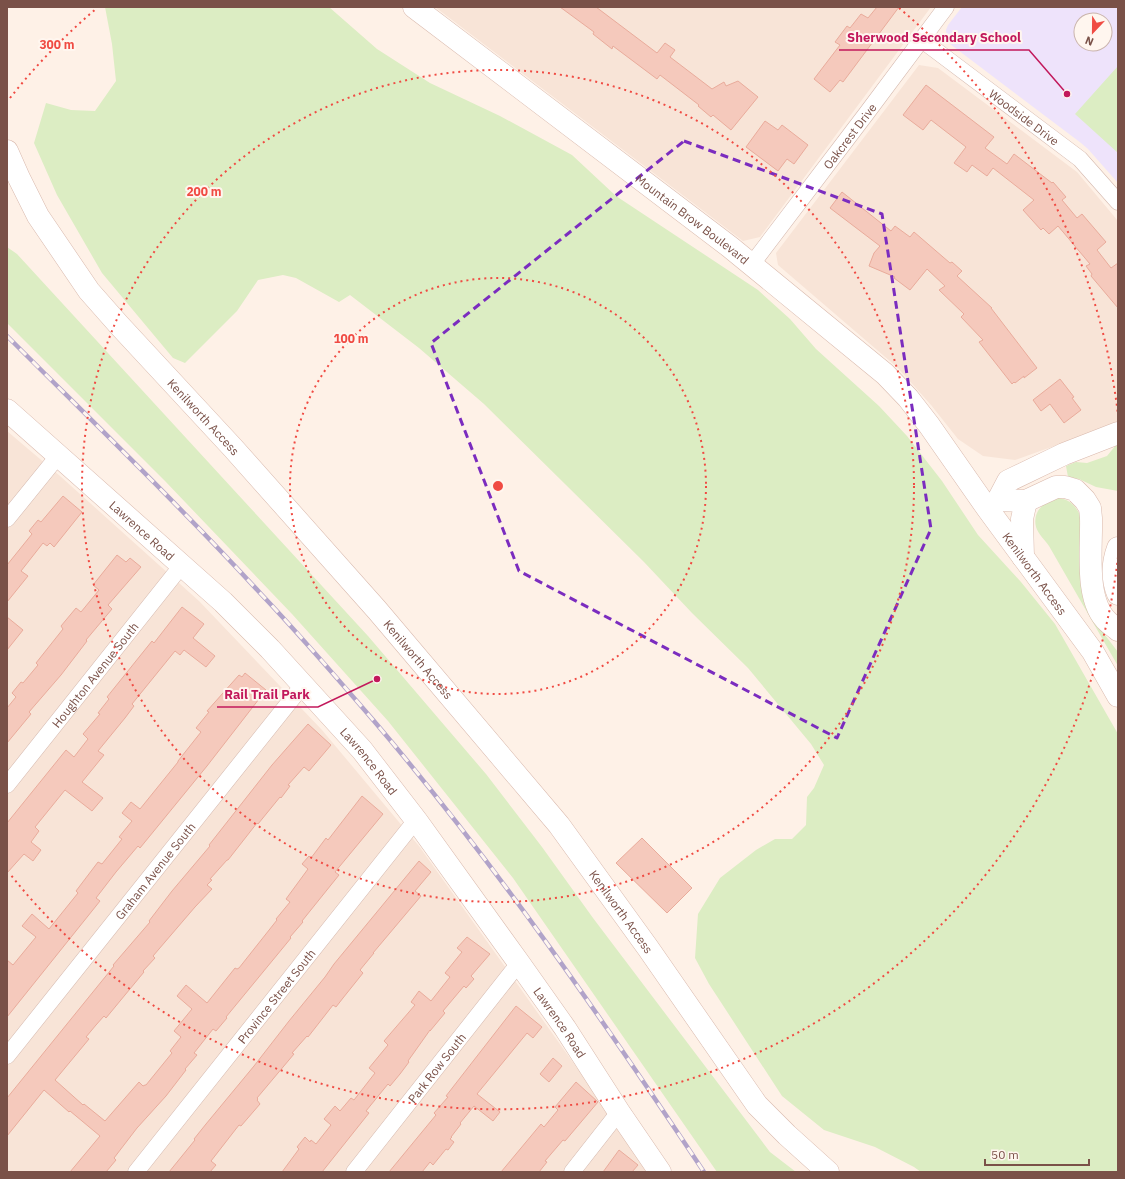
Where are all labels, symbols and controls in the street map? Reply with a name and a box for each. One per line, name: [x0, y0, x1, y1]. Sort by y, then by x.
north arrow: [1073, 12, 1113, 52]
callout: Sherwood Secondary School: [839, 25, 1029, 50]
text: Sherwood Secondary School: [847, 29, 1021, 46]
text: N: [1083, 33, 1096, 49]
text: 300 m: [39, 37, 75, 52]
street label: Woodside Drive: [986, 86, 1063, 149]
street label: Oakcrest Drive: [820, 100, 879, 172]
street label: Mountain Brow Boulevard: [633, 171, 752, 267]
text: 200 m: [186, 184, 222, 199]
text: 100 m: [333, 331, 369, 346]
street label: Kenilworth Access: [165, 375, 243, 458]
centre of rings: [491, 479, 505, 493]
street label: Lawrence Road: [106, 497, 178, 563]
street label: Kenilworth Access: [1000, 529, 1071, 618]
street label: Kenilworth Access: [381, 617, 456, 702]
street label: Houghton Avenue South: [48, 619, 141, 730]
callout: Rail Trail Park: [217, 682, 318, 707]
text: Rail Trail Park: [224, 686, 310, 703]
street label: Lawrence Road: [337, 724, 401, 797]
street label: Graham Avenue South: [111, 819, 198, 922]
street label: Kenilworth Access: [586, 867, 657, 956]
street label: Province Street South: [234, 946, 318, 1046]
street label: Lawrence Road: [531, 984, 590, 1061]
street label: Park Row South: [404, 1030, 469, 1106]
scale bar: [985, 1141, 1089, 1167]
text: 50 m: [991, 1147, 1019, 1162]

